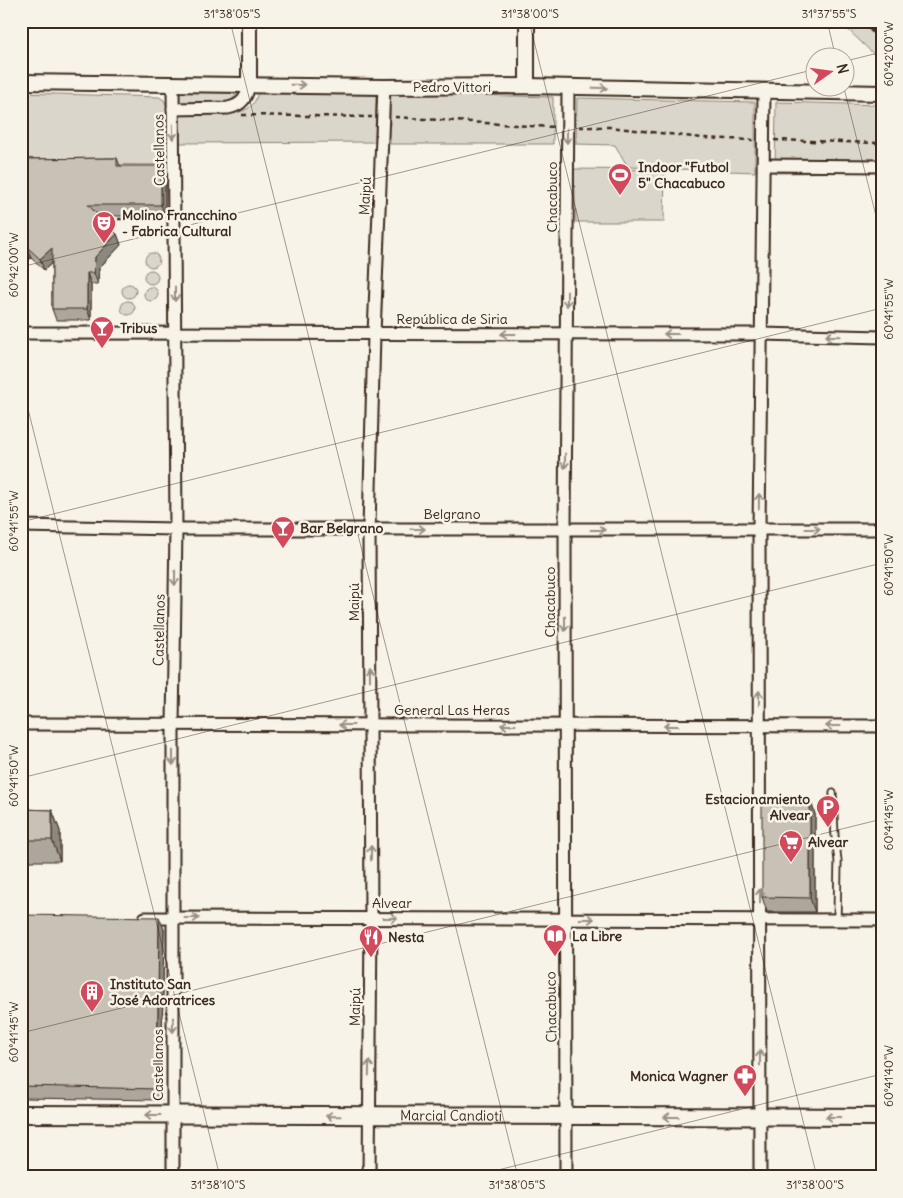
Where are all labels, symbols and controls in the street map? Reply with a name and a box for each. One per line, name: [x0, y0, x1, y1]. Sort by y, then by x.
text: 31°38'05"S: [203, 6, 261, 21]
text: 31°38'00"S: [501, 6, 559, 21]
text: 31°37'55"S: [801, 6, 857, 21]
text: 60°42'00"W: [881, 21, 896, 87]
north arrow: [806, 48, 856, 98]
text: N: [833, 62, 853, 76]
street label: Pedro Vittori: [413, 78, 491, 96]
one-way arrow: [289, 81, 305, 90]
one-way arrow: [592, 83, 608, 93]
street label: Castellanos: [149, 114, 169, 186]
one-way arrow: [168, 124, 178, 140]
one-way arrow: [562, 128, 572, 144]
place label: Indoor "Futbol 5" Chacabuco: [638, 158, 729, 192]
street label: Chacabuco: [543, 161, 561, 232]
sports icon: Indoor "Futbol 5" Chacabuco: [607, 162, 633, 196]
street label: Maipú: [355, 176, 375, 216]
place label: Molino Francchino - Fabrica Cultural: [122, 206, 237, 240]
theatre icon: Molino Francchino - Fabrica Cultural: [91, 210, 117, 244]
text: 60°42'00"W: [6, 232, 21, 298]
text: 60°41'55"W: [881, 278, 896, 340]
one-way arrow: [170, 286, 180, 302]
one-way arrow: [562, 290, 572, 306]
street label: República de Siria: [396, 310, 508, 328]
bar icon: Tribus: [89, 315, 115, 349]
place label: Tribus: [120, 319, 158, 337]
one-way arrow: [500, 329, 516, 339]
one-way arrow: [663, 329, 679, 339]
one-way arrow: [825, 331, 841, 340]
one-way arrow: [560, 452, 570, 469]
text: 60°41'55"W: [6, 490, 21, 552]
one-way arrow: [754, 493, 764, 509]
street label: Belgrano: [423, 505, 481, 523]
bar icon: Bar Belgrano: [270, 515, 296, 549]
place label: Bar Belgrano: [300, 519, 384, 537]
one-way arrow: [410, 524, 426, 534]
one-way arrow: [804, 524, 821, 534]
one-way arrow: [590, 525, 606, 535]
text: 60°41'50"W: [881, 534, 896, 596]
street label: Chacabuco: [541, 566, 559, 637]
one-way arrow: [170, 570, 180, 586]
street label: Maipú: [345, 583, 363, 621]
street label: Castellanos: [149, 594, 169, 666]
one-way arrow: [560, 615, 570, 631]
one-way arrow: [365, 665, 375, 682]
one-way arrow: [754, 690, 764, 706]
street label: General Las Heras: [394, 701, 510, 719]
one-way arrow: [338, 720, 354, 730]
one-way arrow: [500, 720, 516, 730]
one-way arrow: [663, 721, 679, 731]
one-way arrow: [825, 721, 842, 731]
text: 60°41'50"W: [6, 745, 21, 807]
one-way arrow: [168, 750, 178, 766]
text: 60°41'45"W: [881, 789, 896, 850]
place label: Estacionamiento Alvear: [705, 790, 810, 824]
parking icon: Estacionamiento Alvear: [815, 794, 841, 828]
supermarket icon: Alvear: [778, 829, 804, 863]
place label: Alvear: [808, 833, 848, 851]
one-way arrow: [366, 845, 376, 862]
one-way arrow: [755, 888, 765, 904]
street label: Alvear: [372, 894, 412, 912]
one-way arrow: [184, 913, 200, 923]
one-way arrow: [382, 913, 398, 923]
one-way arrow: [579, 914, 595, 924]
library icon: La Libre: [542, 923, 568, 957]
restaurant icon: Nesta: [358, 924, 384, 958]
place label: La Libre: [572, 927, 623, 945]
place label: Nesta: [388, 928, 424, 946]
street label: Chacabuco: [541, 971, 561, 1043]
place label: Instituto San José Adoratrices: [110, 975, 216, 1009]
building icon: Instituto San José Adoratrices: [79, 979, 105, 1013]
street label: Maipú: [346, 988, 364, 1026]
text: 60°41'45"W: [6, 1001, 21, 1062]
one-way arrow: [168, 1017, 178, 1033]
street label: Castellanos: [149, 1029, 167, 1101]
text: 60°41'40"W: [881, 1045, 896, 1107]
one-way arrow: [755, 1050, 765, 1066]
one-way arrow: [364, 1060, 374, 1076]
pharmacy icon: Monica Wagner: [732, 1063, 758, 1097]
place label: Monica Wagner: [630, 1067, 728, 1085]
street label: Marcial Candioti: [400, 1106, 502, 1125]
one-way arrow: [145, 1110, 162, 1120]
one-way arrow: [325, 1112, 341, 1121]
one-way arrow: [663, 1112, 679, 1122]
one-way arrow: [825, 1112, 842, 1122]
text: 31°38'10"S: [191, 1177, 246, 1192]
text: 31°38'05"S: [488, 1177, 546, 1192]
text: 31°38'00"S: [786, 1177, 844, 1192]

